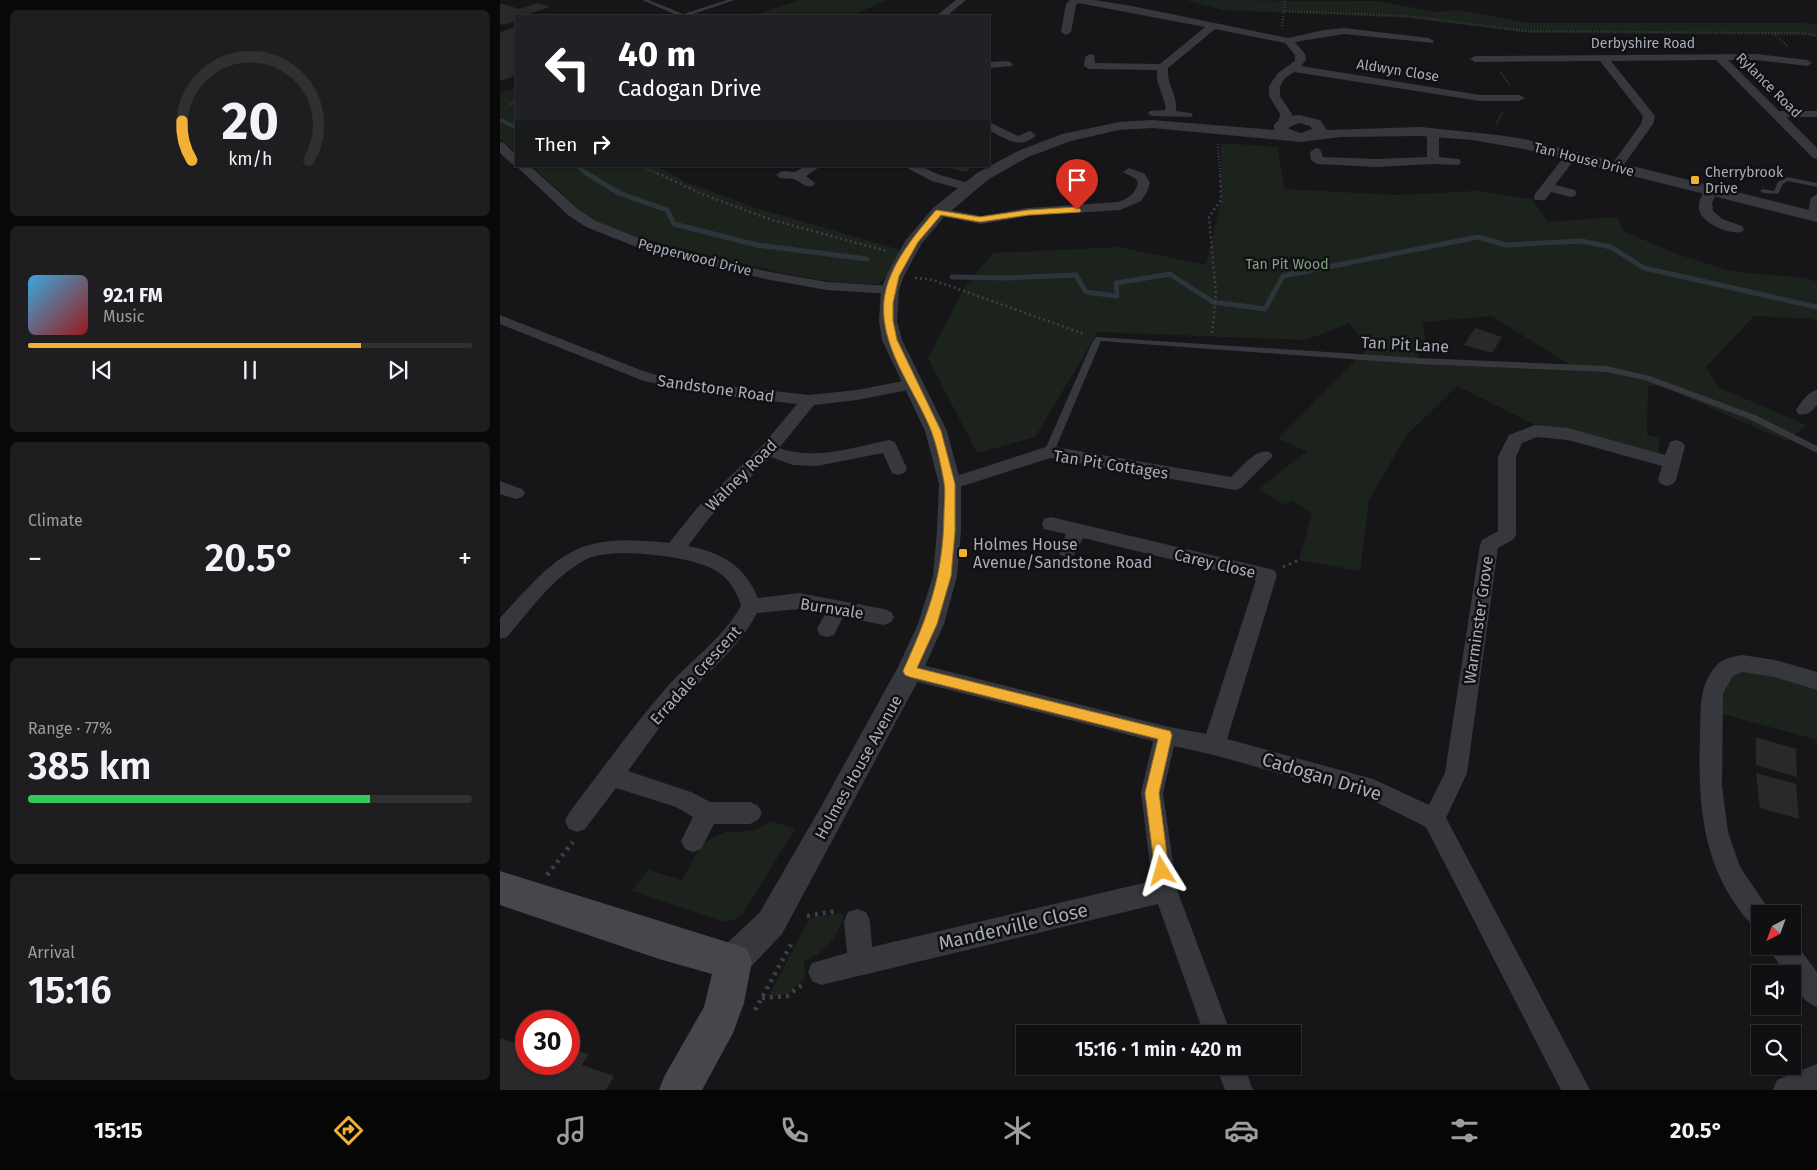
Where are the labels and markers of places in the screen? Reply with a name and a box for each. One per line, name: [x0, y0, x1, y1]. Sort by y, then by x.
pin: [1056, 159, 1098, 210]
place label: Cherrybrook Drive: [1705, 164, 1784, 197]
marker: Cherrybrook Drive: [1689, 174, 1701, 186]
place label: Holmes House Avenue/Sandstone Road: [973, 535, 1152, 572]
marker: Holmes House Avenue/Sandstone Road: [957, 547, 969, 559]

